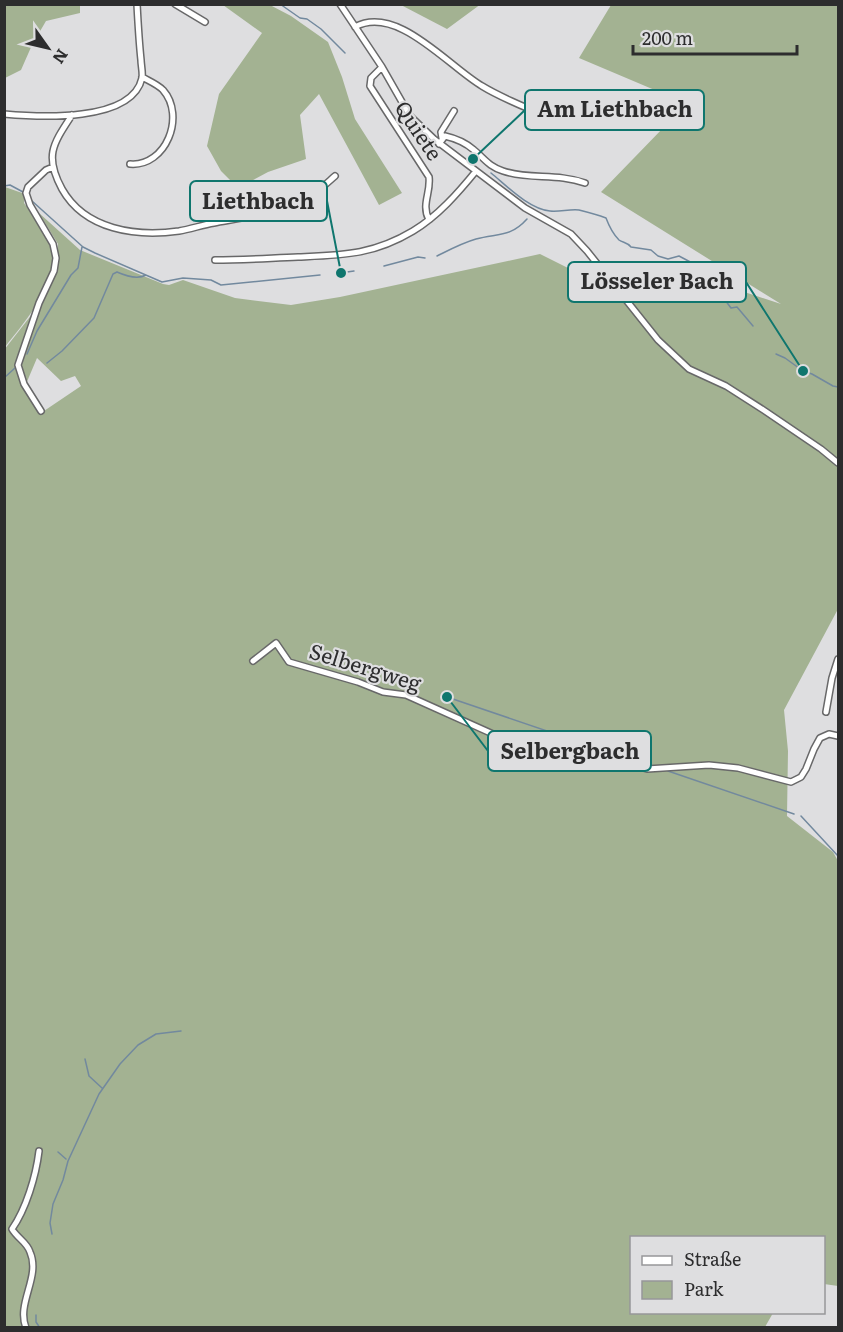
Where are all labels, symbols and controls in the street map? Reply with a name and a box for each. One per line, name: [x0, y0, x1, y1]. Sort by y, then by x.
north arrow: [18, 18, 78, 78]
scale bar: [633, 18, 796, 56]
text: 200 m: [642, 24, 693, 51]
text: N: [48, 45, 75, 69]
callout: Am Liethbach: [525, 90, 704, 130]
text: Am Liethbach: [537, 91, 693, 124]
street label: Quiete: [389, 94, 451, 166]
callout: Liethbach: [190, 181, 327, 221]
text: Liethbach: [202, 183, 314, 216]
callout: Lösseler Bach: [568, 262, 746, 302]
text: Lösseler Bach: [580, 263, 734, 296]
street label: Selbergweg: [306, 634, 426, 697]
callout: Selbergbach: [488, 731, 651, 771]
text: Selbergbach: [500, 733, 640, 766]
legend: [630, 1236, 825, 1314]
text: Straße: [684, 1245, 741, 1272]
text: Park: [684, 1275, 725, 1302]

